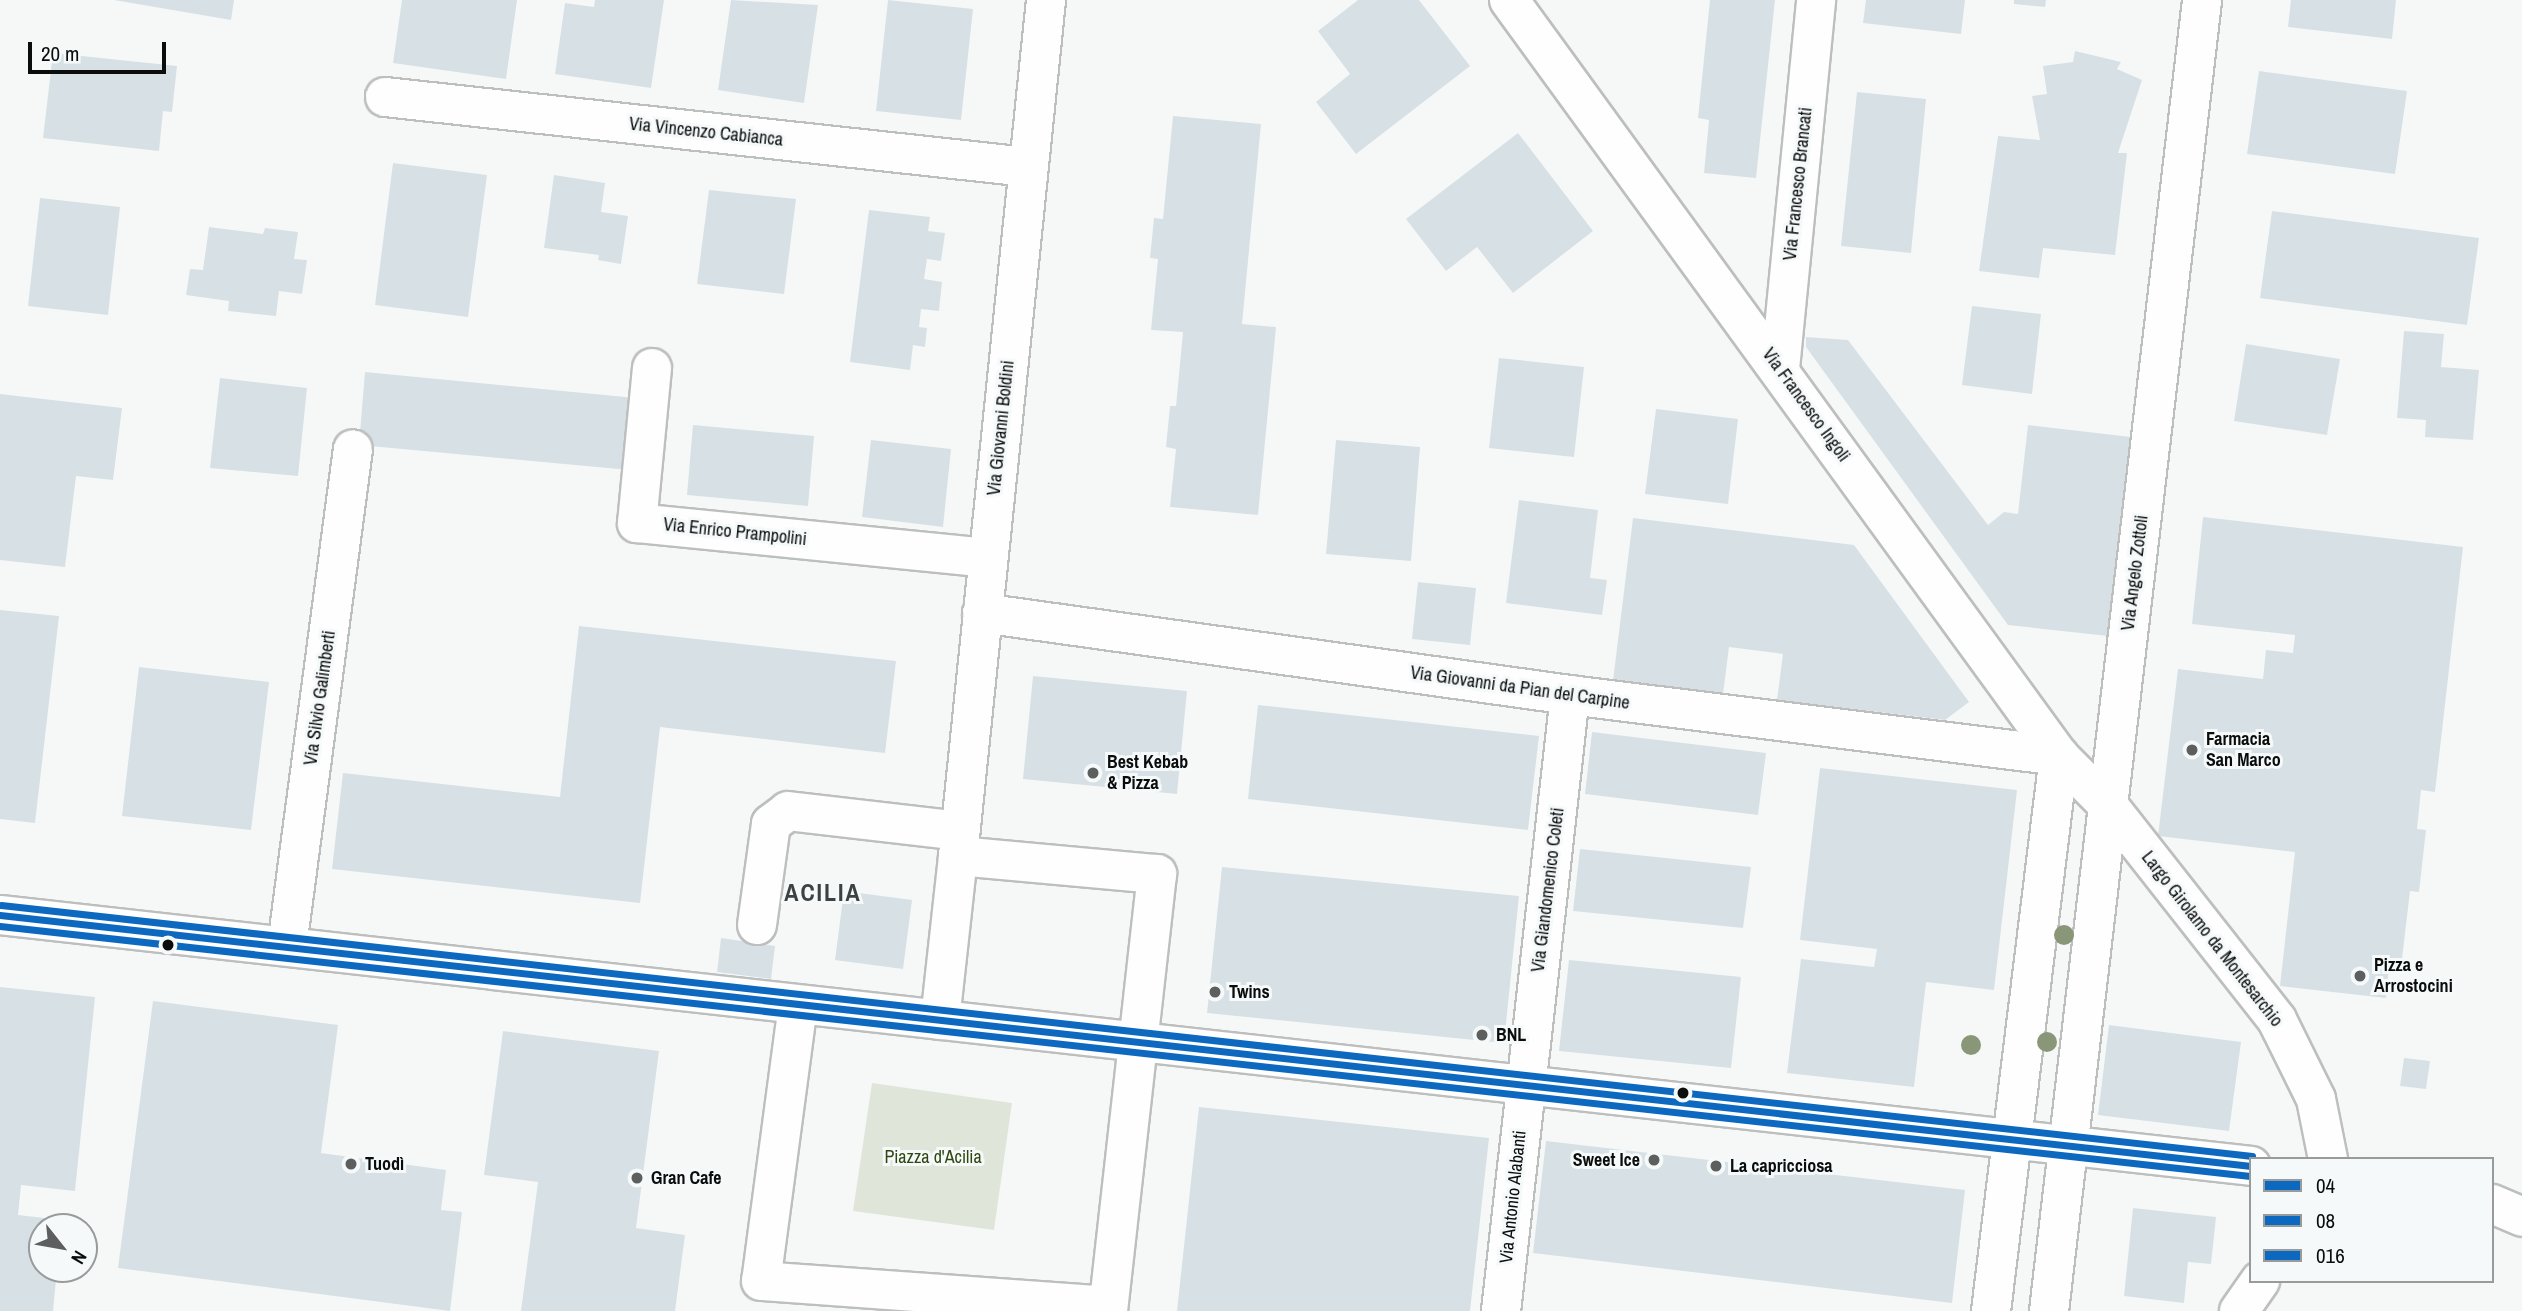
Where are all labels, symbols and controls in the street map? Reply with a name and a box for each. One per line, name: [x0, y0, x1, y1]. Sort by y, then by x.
scale bar: [32, 28, 170, 72]
text: 20 m: [41, 39, 79, 68]
street label: Via Francesco Brancati: [1779, 106, 1817, 262]
street label: Via Vincenzo Cabianca: [628, 113, 784, 151]
street label: Via Francesco Ingoli: [1758, 344, 1854, 466]
street label: Via Giovanni Boldini: [983, 359, 1019, 497]
street label: Via Enrico Prampolini: [662, 514, 808, 550]
street label: Via Angelo Zottoli: [2117, 514, 2153, 632]
street label: Via Silvio Galimberti: [300, 629, 340, 767]
street label: Via Giovanni da Pian del Carpine: [1409, 662, 1631, 714]
place label: Farmacia San Marco: [2206, 729, 2281, 772]
marker: Farmacia San Marco: [2184, 742, 2200, 758]
place label: Best Kebab & Pizza: [1107, 752, 1188, 794]
marker: Best Kebab & Pizza: [1085, 765, 1101, 781]
street label: Via Giandomenico Coleti: [1527, 807, 1569, 973]
street label: Largo Girolamo da Montesarchio: [2137, 847, 2287, 1031]
district label: ACILIA: [785, 879, 861, 907]
unlabelled marker: [161, 938, 175, 952]
place label: Pizza e Arrostocini: [2374, 955, 2453, 998]
marker: Pizza e Arrostocini: [2352, 968, 2368, 984]
place label: Twins: [1229, 981, 1270, 1003]
marker: Twins: [1207, 984, 1223, 1000]
place label: BNL: [1496, 1024, 1526, 1046]
marker: BNL: [1474, 1027, 1490, 1043]
unlabelled marker: [1676, 1086, 1690, 1100]
street label: Via Antonio Alabanti: [1495, 1129, 1531, 1265]
park label: Piazza d'Acilia: [884, 1146, 982, 1168]
place label: Sweet Ice: [1573, 1149, 1640, 1171]
marker: Sweet Ice: [1646, 1152, 1662, 1168]
place label: Tuodì: [365, 1153, 404, 1175]
place label: La capricciosa: [1730, 1155, 1833, 1177]
marker: Tuodì: [343, 1156, 359, 1172]
legend: [2249, 1157, 2494, 1283]
marker: La capricciosa: [1708, 1158, 1724, 1174]
place label: Gran Cafe: [651, 1167, 722, 1189]
marker: Gran Cafe: [629, 1170, 645, 1186]
text: 04: [2316, 1171, 2335, 1200]
text: 08: [2316, 1206, 2335, 1235]
north arrow: [28, 1213, 98, 1283]
text: 016: [2316, 1241, 2345, 1270]
text: N: [65, 1246, 93, 1269]

